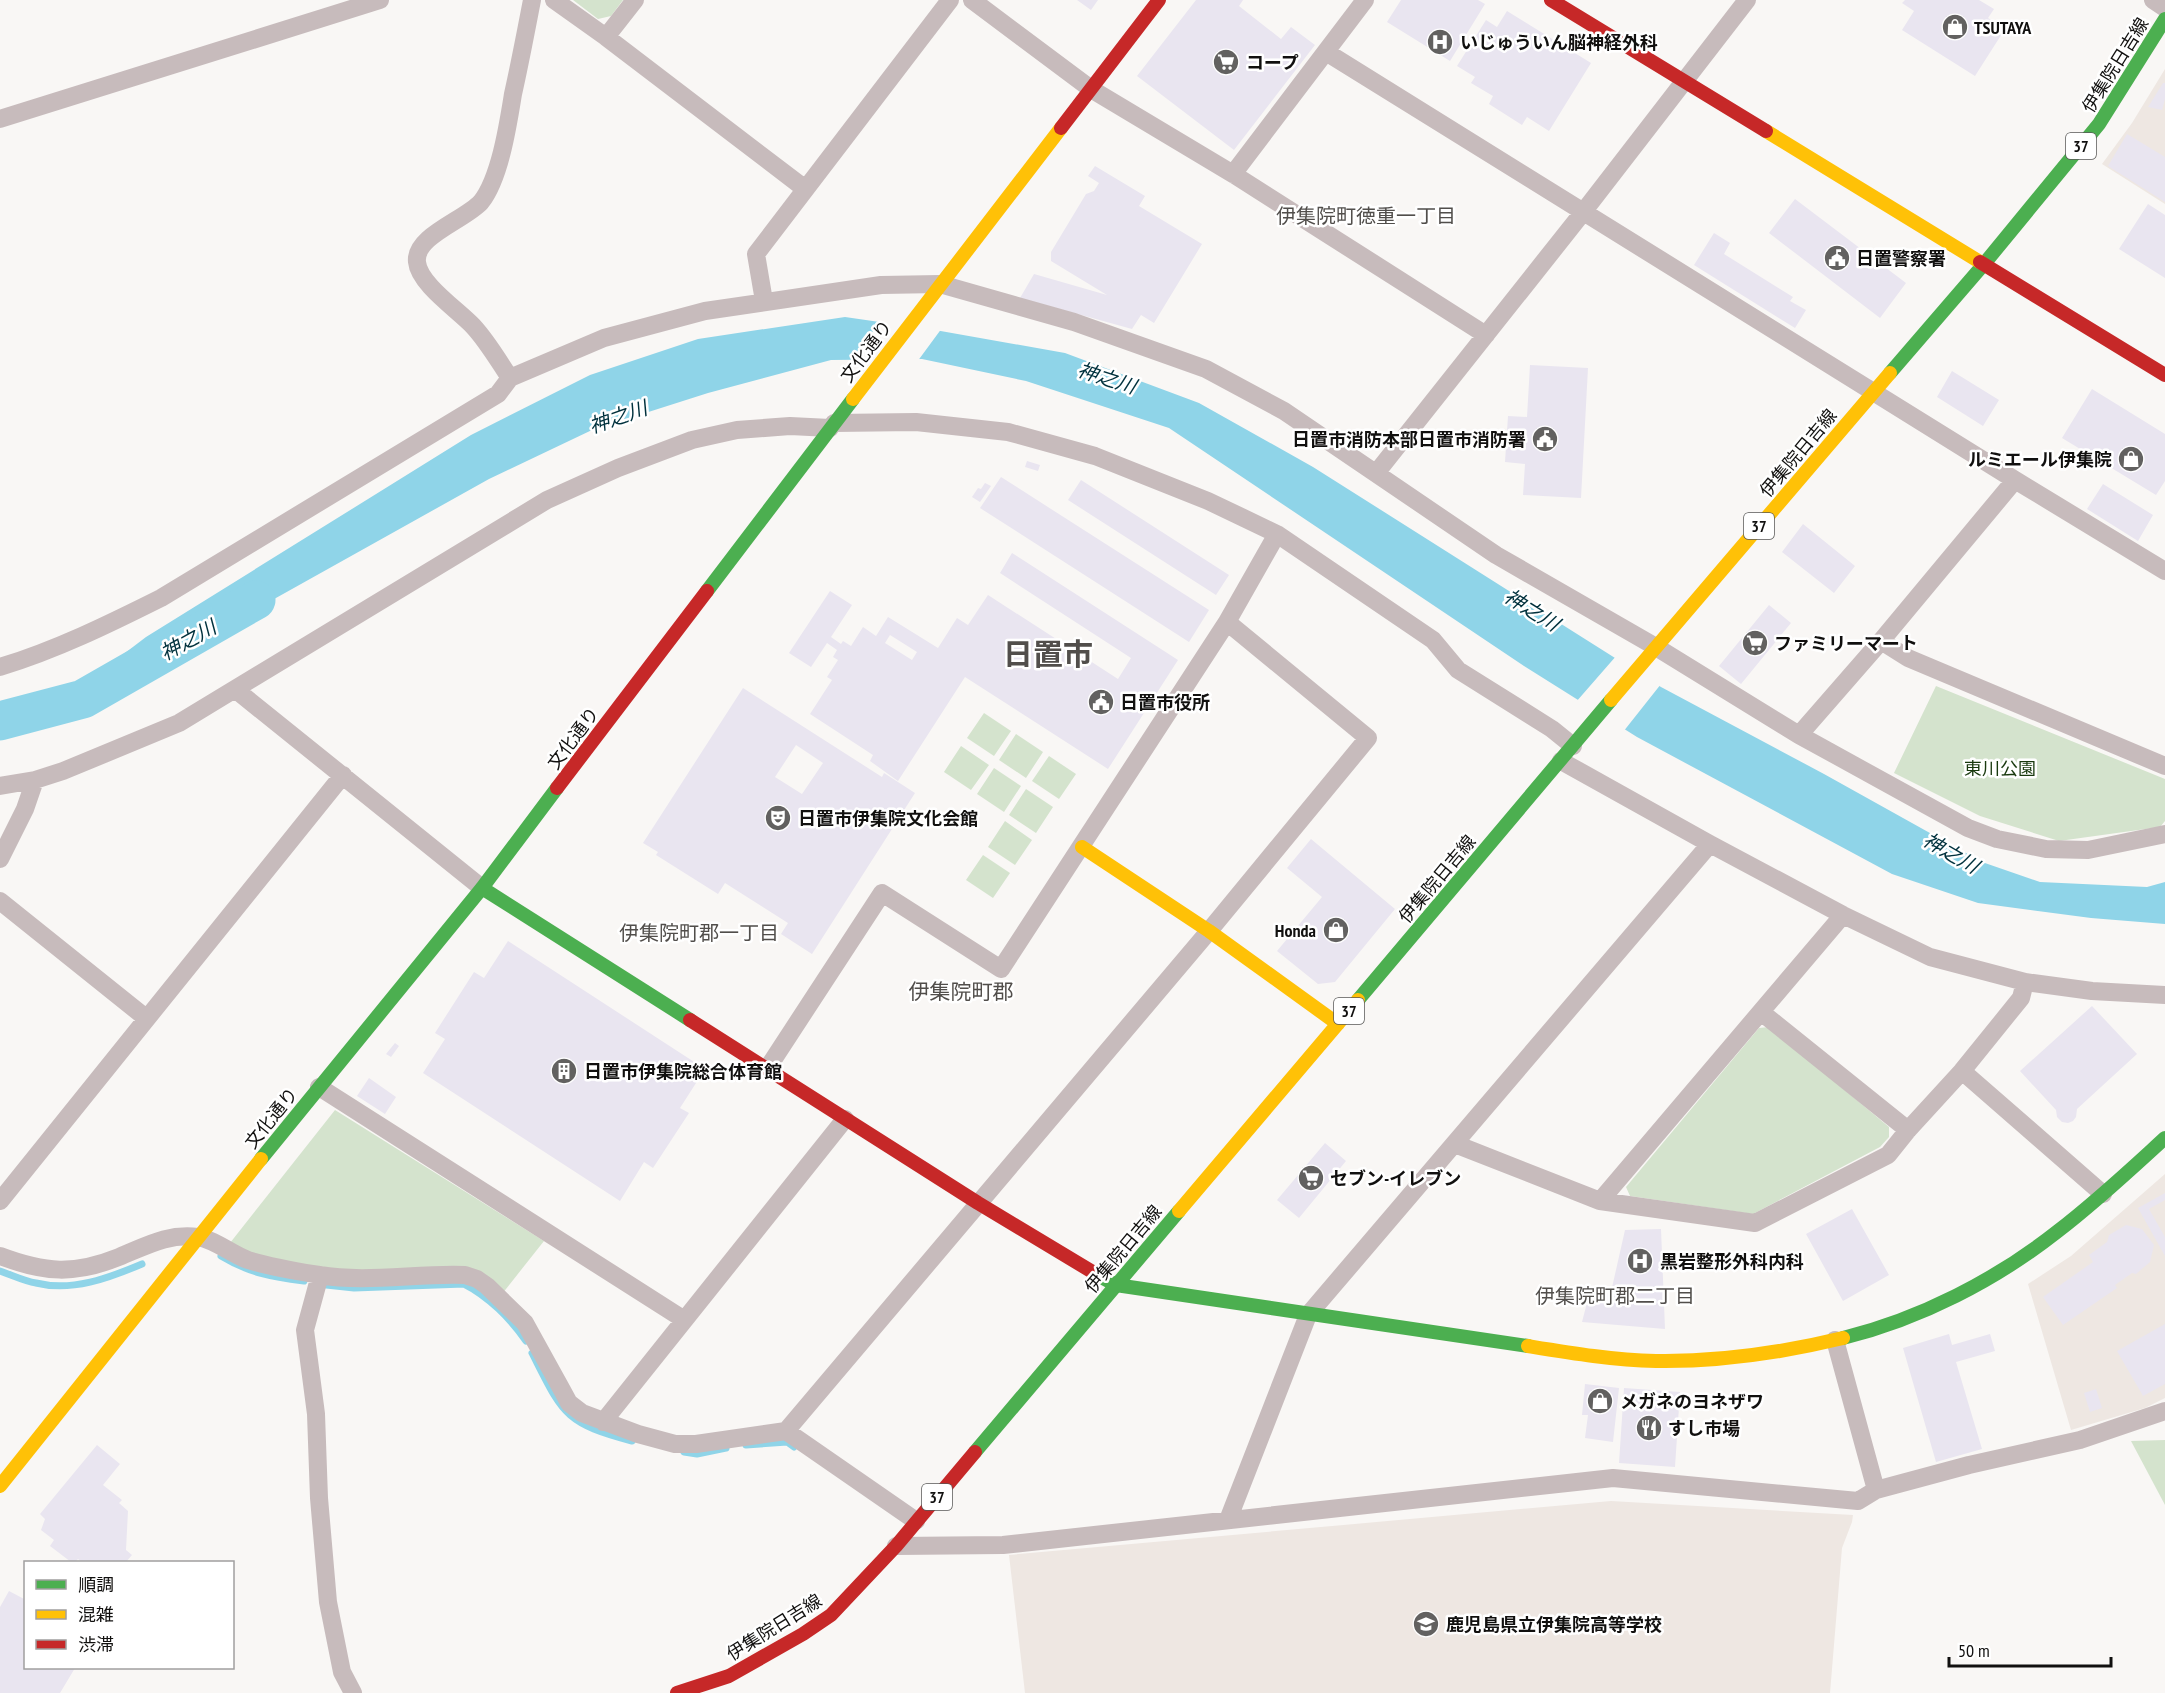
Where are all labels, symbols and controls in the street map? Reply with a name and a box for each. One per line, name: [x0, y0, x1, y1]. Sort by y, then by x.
shop icon: TSUTAYA: [1940, 12, 1970, 42]
street label: 伊集院日吉線: [2077, 13, 2153, 117]
place label: TSUTAYA: [1974, 16, 2032, 39]
hospital icon: いじゅういん脳神経外科: [1425, 27, 1455, 57]
place label: いじゅういん脳神経外科: [1460, 31, 1658, 54]
supermarket icon: コープ: [1211, 47, 1241, 77]
place label: コープ: [1246, 51, 1299, 74]
road number: 37: [2066, 133, 2096, 159]
district label: 伊集院町徳重一丁目: [1276, 203, 1456, 229]
public building icon: 日置警察署: [1822, 243, 1852, 273]
place label: 日置警察署: [1856, 247, 1946, 270]
street label: 文化通り: [835, 315, 897, 387]
water label: 神之川: [1074, 356, 1141, 400]
water label: 神之川: [585, 394, 652, 439]
street label: 伊集院日吉線: [1754, 404, 1842, 502]
public building icon: 日置市消防本部日置市消防署: [1530, 424, 1560, 454]
place label: 日置市消防本部日置市消防署: [1292, 428, 1526, 451]
shop icon: ルミエール伊集院: [2116, 444, 2146, 474]
place label: ルミエール伊集院: [1968, 448, 2112, 471]
road number: 37: [1744, 513, 1774, 539]
water label: 神之川: [1500, 583, 1566, 638]
water label: 神之川: [155, 613, 222, 666]
supermarket icon: ファミリーマート: [1740, 628, 1770, 658]
place label: ファミリーマート: [1774, 632, 1918, 655]
district label: 日置市: [1003, 634, 1093, 673]
public building icon: 日置市役所: [1086, 687, 1116, 717]
place label: 日置市役所: [1120, 691, 1210, 714]
street label: 文化通り: [542, 702, 604, 774]
park label: 東川公園: [1964, 757, 2036, 780]
theatre icon: 日置市伊集院文化会館: [763, 803, 793, 833]
place label: 日置市伊集院文化会館: [798, 807, 978, 830]
water label: 神之川: [1919, 827, 1985, 880]
street label: 伊集院日吉線: [1393, 830, 1481, 928]
shop icon: Honda: [1321, 915, 1351, 945]
place label: Honda: [1275, 919, 1316, 942]
district label: 伊集院町郡一丁目: [619, 920, 779, 946]
district label: 伊集院町郡: [909, 978, 1014, 1005]
road number: 37: [1334, 998, 1364, 1024]
building icon: 日置市伊集院総合体育館: [549, 1056, 579, 1086]
place label: 日置市伊集院総合体育館: [584, 1060, 782, 1083]
street label: 文化通り: [239, 1083, 303, 1153]
supermarket icon: セブン-イレブン: [1296, 1163, 1326, 1193]
place label: セブン-イレブン: [1330, 1167, 1461, 1190]
street label: 伊集院日吉線: [1079, 1200, 1167, 1298]
hospital icon: 黒岩整形外科内科: [1625, 1246, 1655, 1276]
place label: 黒岩整形外科内科: [1660, 1250, 1804, 1273]
district label: 伊集院町郡二丁目: [1535, 1283, 1695, 1309]
shop icon: メガネのヨネザワ: [1585, 1386, 1615, 1416]
place label: メガネのヨネザワ: [1620, 1390, 1764, 1413]
restaurant icon: すし市場: [1634, 1413, 1664, 1443]
place label: すし市場: [1668, 1417, 1740, 1440]
road number: 37: [922, 1484, 952, 1510]
legend: [24, 1561, 234, 1669]
text: 順調: [78, 1573, 114, 1596]
street label: 伊集院日吉線: [722, 1589, 826, 1665]
text: 混雑: [78, 1603, 114, 1626]
school or university icon: 鹿児島県立伊集院高等学校: [1411, 1609, 1441, 1639]
place label: 鹿児島県立伊集院高等学校: [1446, 1613, 1662, 1636]
scale bar: [1949, 1630, 2111, 1668]
text: 渋滞: [78, 1633, 114, 1656]
text: 50 m: [1958, 1639, 1990, 1662]

